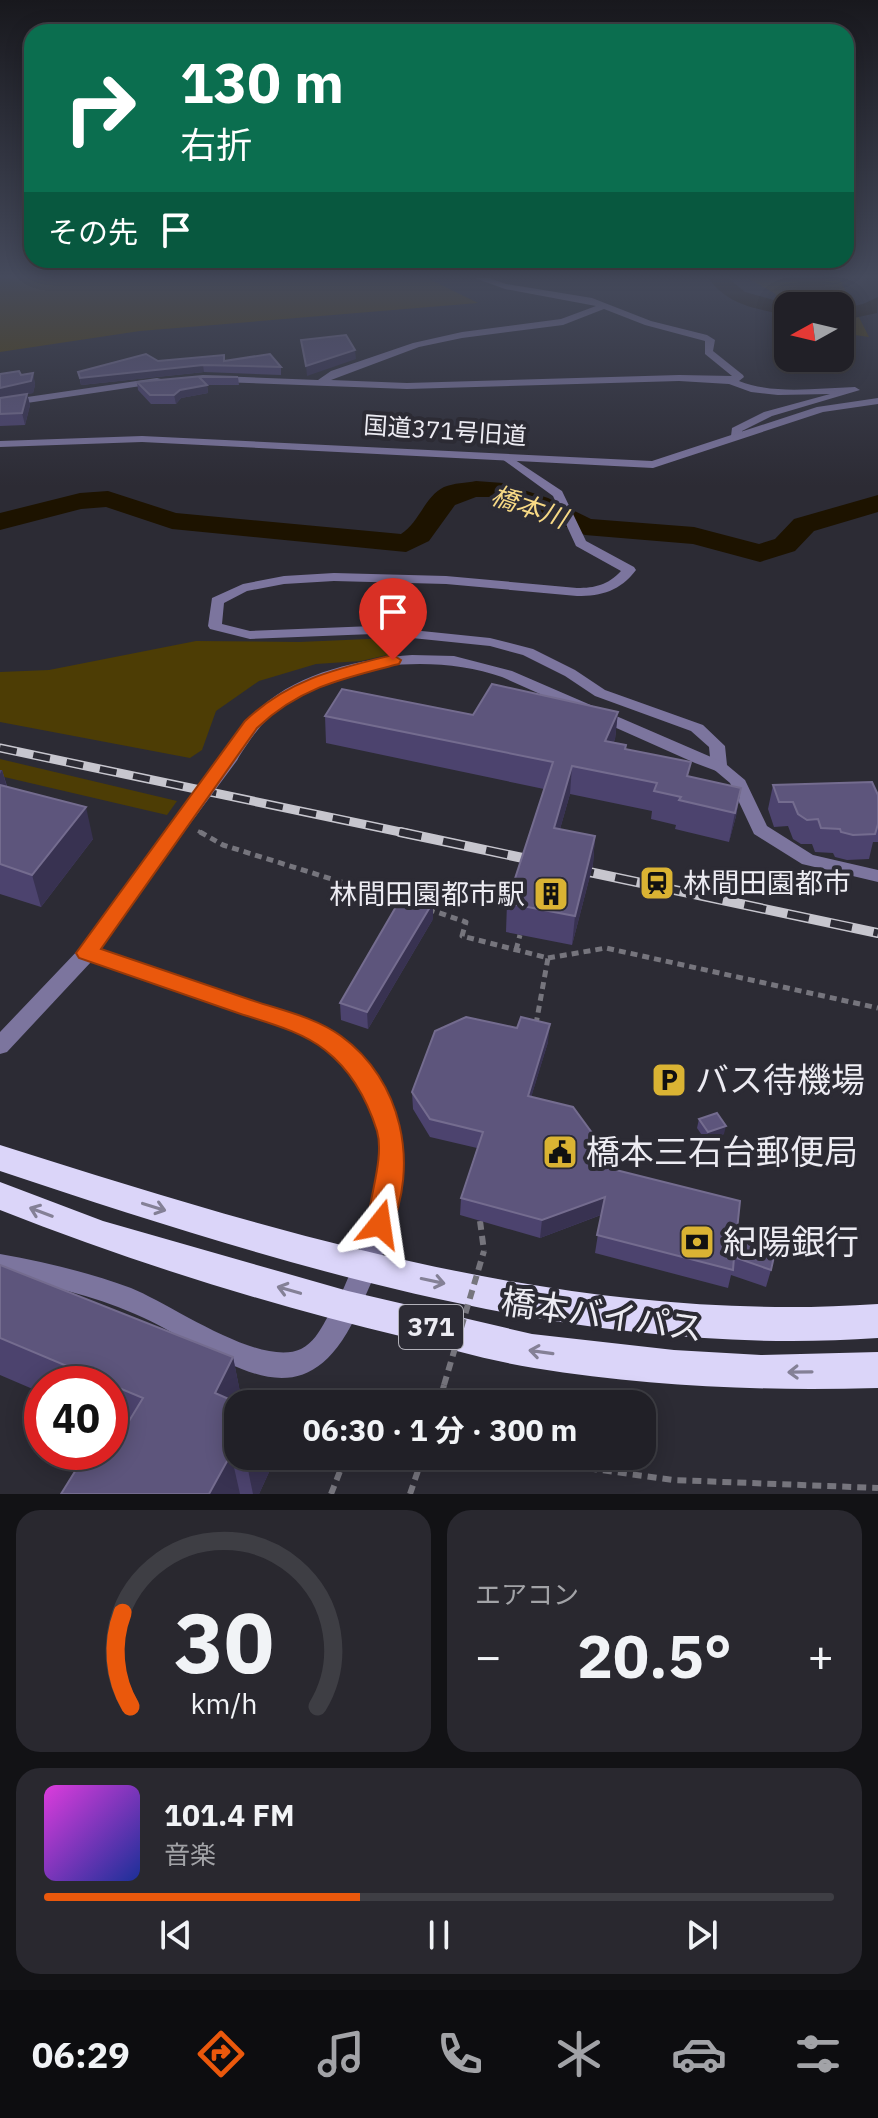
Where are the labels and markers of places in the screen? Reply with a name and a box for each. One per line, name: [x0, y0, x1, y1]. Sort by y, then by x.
pin: [359, 578, 427, 660]
station icon: 林間田園都市: [638, 864, 676, 902]
place label: 林間田園都市: [683, 864, 851, 901]
place label: 林間田園都市駅: [329, 875, 525, 912]
building icon: 林間田園都市駅: [532, 875, 570, 913]
place label: バス待機場: [695, 1057, 865, 1101]
parking icon: バス待機場: [650, 1061, 688, 1099]
place label: 橋本三石台郵便局: [586, 1129, 858, 1173]
public building icon: 橋本三石台郵便局: [541, 1133, 579, 1171]
place label: 紀陽銀行: [723, 1219, 859, 1263]
bank icon: 紀陽銀行: [678, 1223, 716, 1261]

